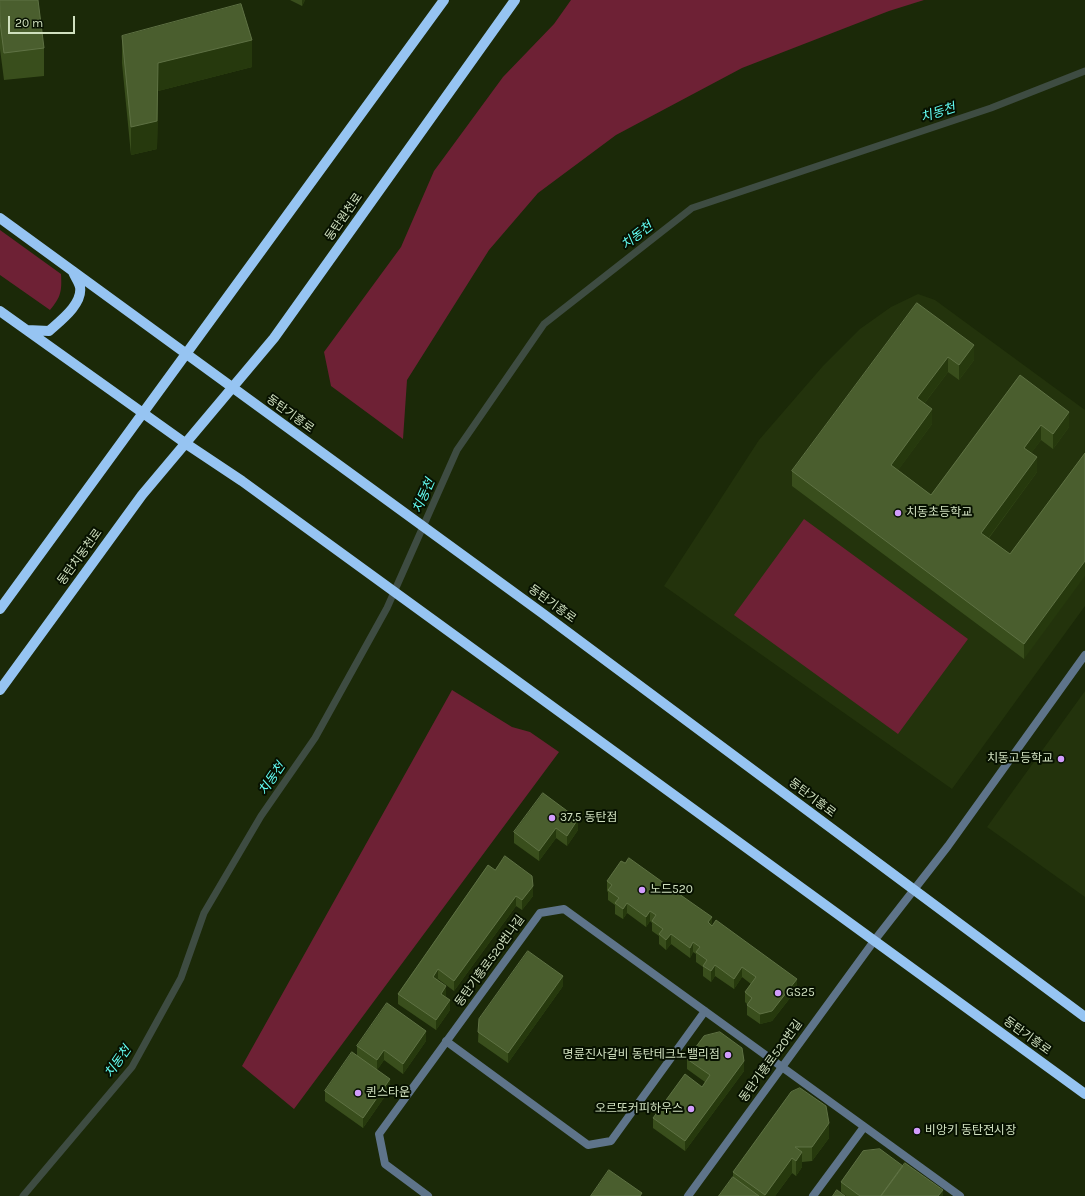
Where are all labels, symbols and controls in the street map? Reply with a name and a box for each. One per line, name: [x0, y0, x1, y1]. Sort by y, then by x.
scale bar: [10, 8, 77, 34]
text: 20 m: [15, 16, 43, 30]
water label: 치동천: [919, 100, 957, 126]
street label: 동탄원천로: [322, 190, 366, 244]
water label: 치동천: [618, 219, 656, 253]
street label: 동탄기흥로: [263, 392, 317, 436]
water label: 치동천: [410, 476, 438, 516]
place label: 치동초등학교: [906, 506, 972, 520]
marker: 치동초등학교: [893, 508, 903, 518]
street label: 동탄치동천로: [55, 526, 105, 588]
street label: 동탄기흥로: [525, 582, 579, 626]
place label: 치동고등학교: [987, 752, 1053, 766]
marker: 치동고등학교: [1056, 754, 1066, 764]
water label: 치동천: [256, 760, 288, 798]
street label: 동탄기흥로: [786, 776, 838, 820]
place label: 37.5 동탄점: [560, 811, 618, 825]
marker: 37.5 동탄점: [547, 813, 557, 823]
place label: 노드520: [650, 883, 693, 897]
marker: 노드520: [637, 885, 647, 895]
street label: 동탄기흥로520번나길: [452, 913, 528, 1009]
place label: GS25: [786, 986, 815, 1000]
marker: GS25: [773, 988, 783, 998]
street label: 동탄기흥로: [1000, 1014, 1054, 1058]
street label: 동탄기흥로520번길: [736, 1017, 806, 1105]
water label: 치동천: [101, 1043, 135, 1081]
place label: 명륜진사갈비 동탄테크노밸리점: [563, 1048, 720, 1062]
marker: 명륜진사갈비 동탄테크노밸리점: [723, 1050, 733, 1060]
place label: 퀸스타운: [366, 1086, 410, 1100]
marker: 퀸스타운: [353, 1088, 363, 1098]
place label: 오르또커피하우스: [595, 1102, 683, 1116]
marker: 오르또커피하우스: [686, 1104, 696, 1114]
place label: 비앙키 동탄전시장: [925, 1124, 1016, 1138]
marker: 비앙키 동탄전시장: [912, 1126, 922, 1136]

